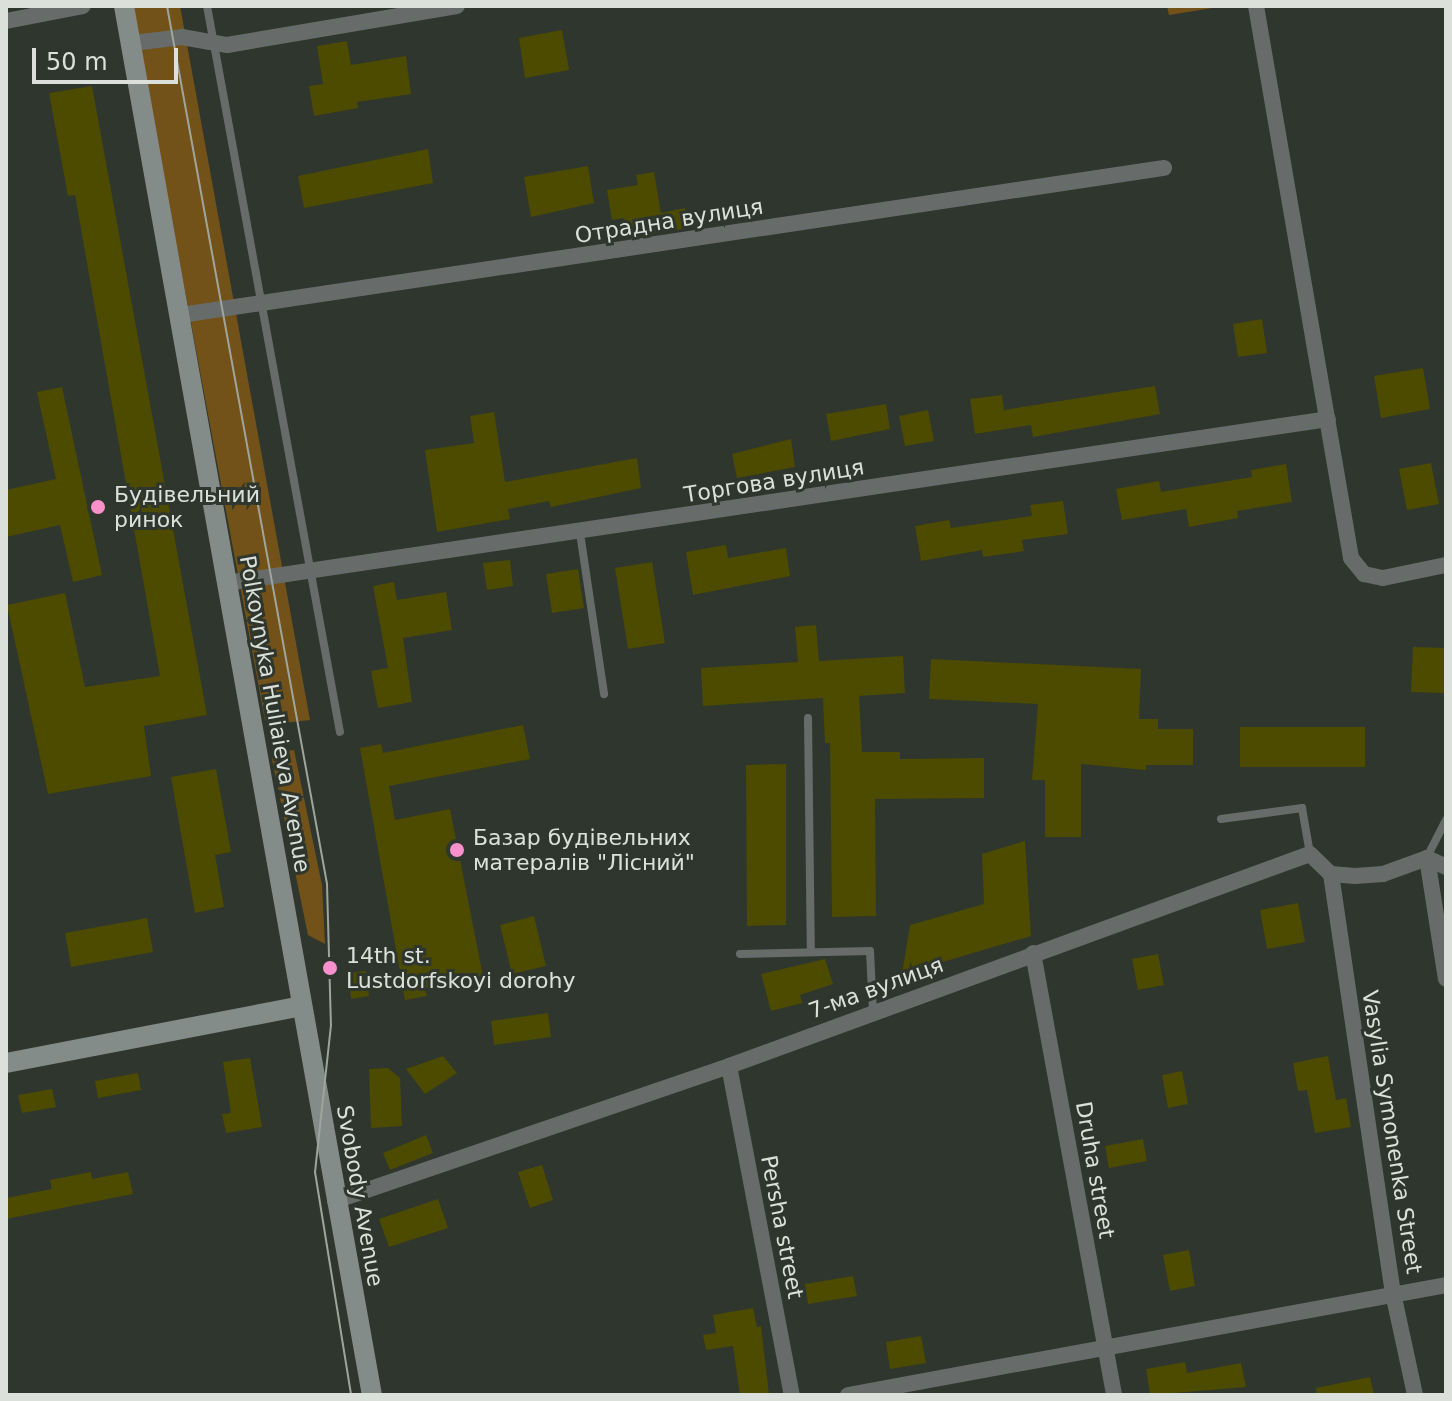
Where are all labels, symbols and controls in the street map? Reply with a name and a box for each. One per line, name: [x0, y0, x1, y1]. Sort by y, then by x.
scale bar: [36, 32, 182, 82]
text: 50 m: [46, 48, 108, 76]
street label: Отрадна вулиця: [573, 193, 765, 249]
street label: Торгова вулиця: [682, 454, 866, 508]
place label: Будівельний ринок: [114, 481, 260, 532]
marker: Будівельний ринок: [89, 498, 107, 516]
street label: Polkovnyka Huliaieva Avenue: [234, 553, 316, 875]
place label: Базар будівельних матералів "Лісний": [473, 824, 695, 876]
marker: Базар будівельних матералів "Лісний": [448, 841, 466, 859]
place label: 14th st. Lustdorfskoyi dorohy: [346, 942, 576, 994]
street label: 7-ма вулиця: [805, 951, 947, 1025]
marker: 14th st. Lustdorfskoyi dorohy: [321, 959, 339, 977]
street label: Vasylia Symonenka Street: [1357, 988, 1427, 1276]
street label: Druha street: [1070, 1099, 1120, 1241]
street label: Svobody Avenue: [331, 1103, 389, 1289]
street label: Persha street: [755, 1153, 809, 1301]

